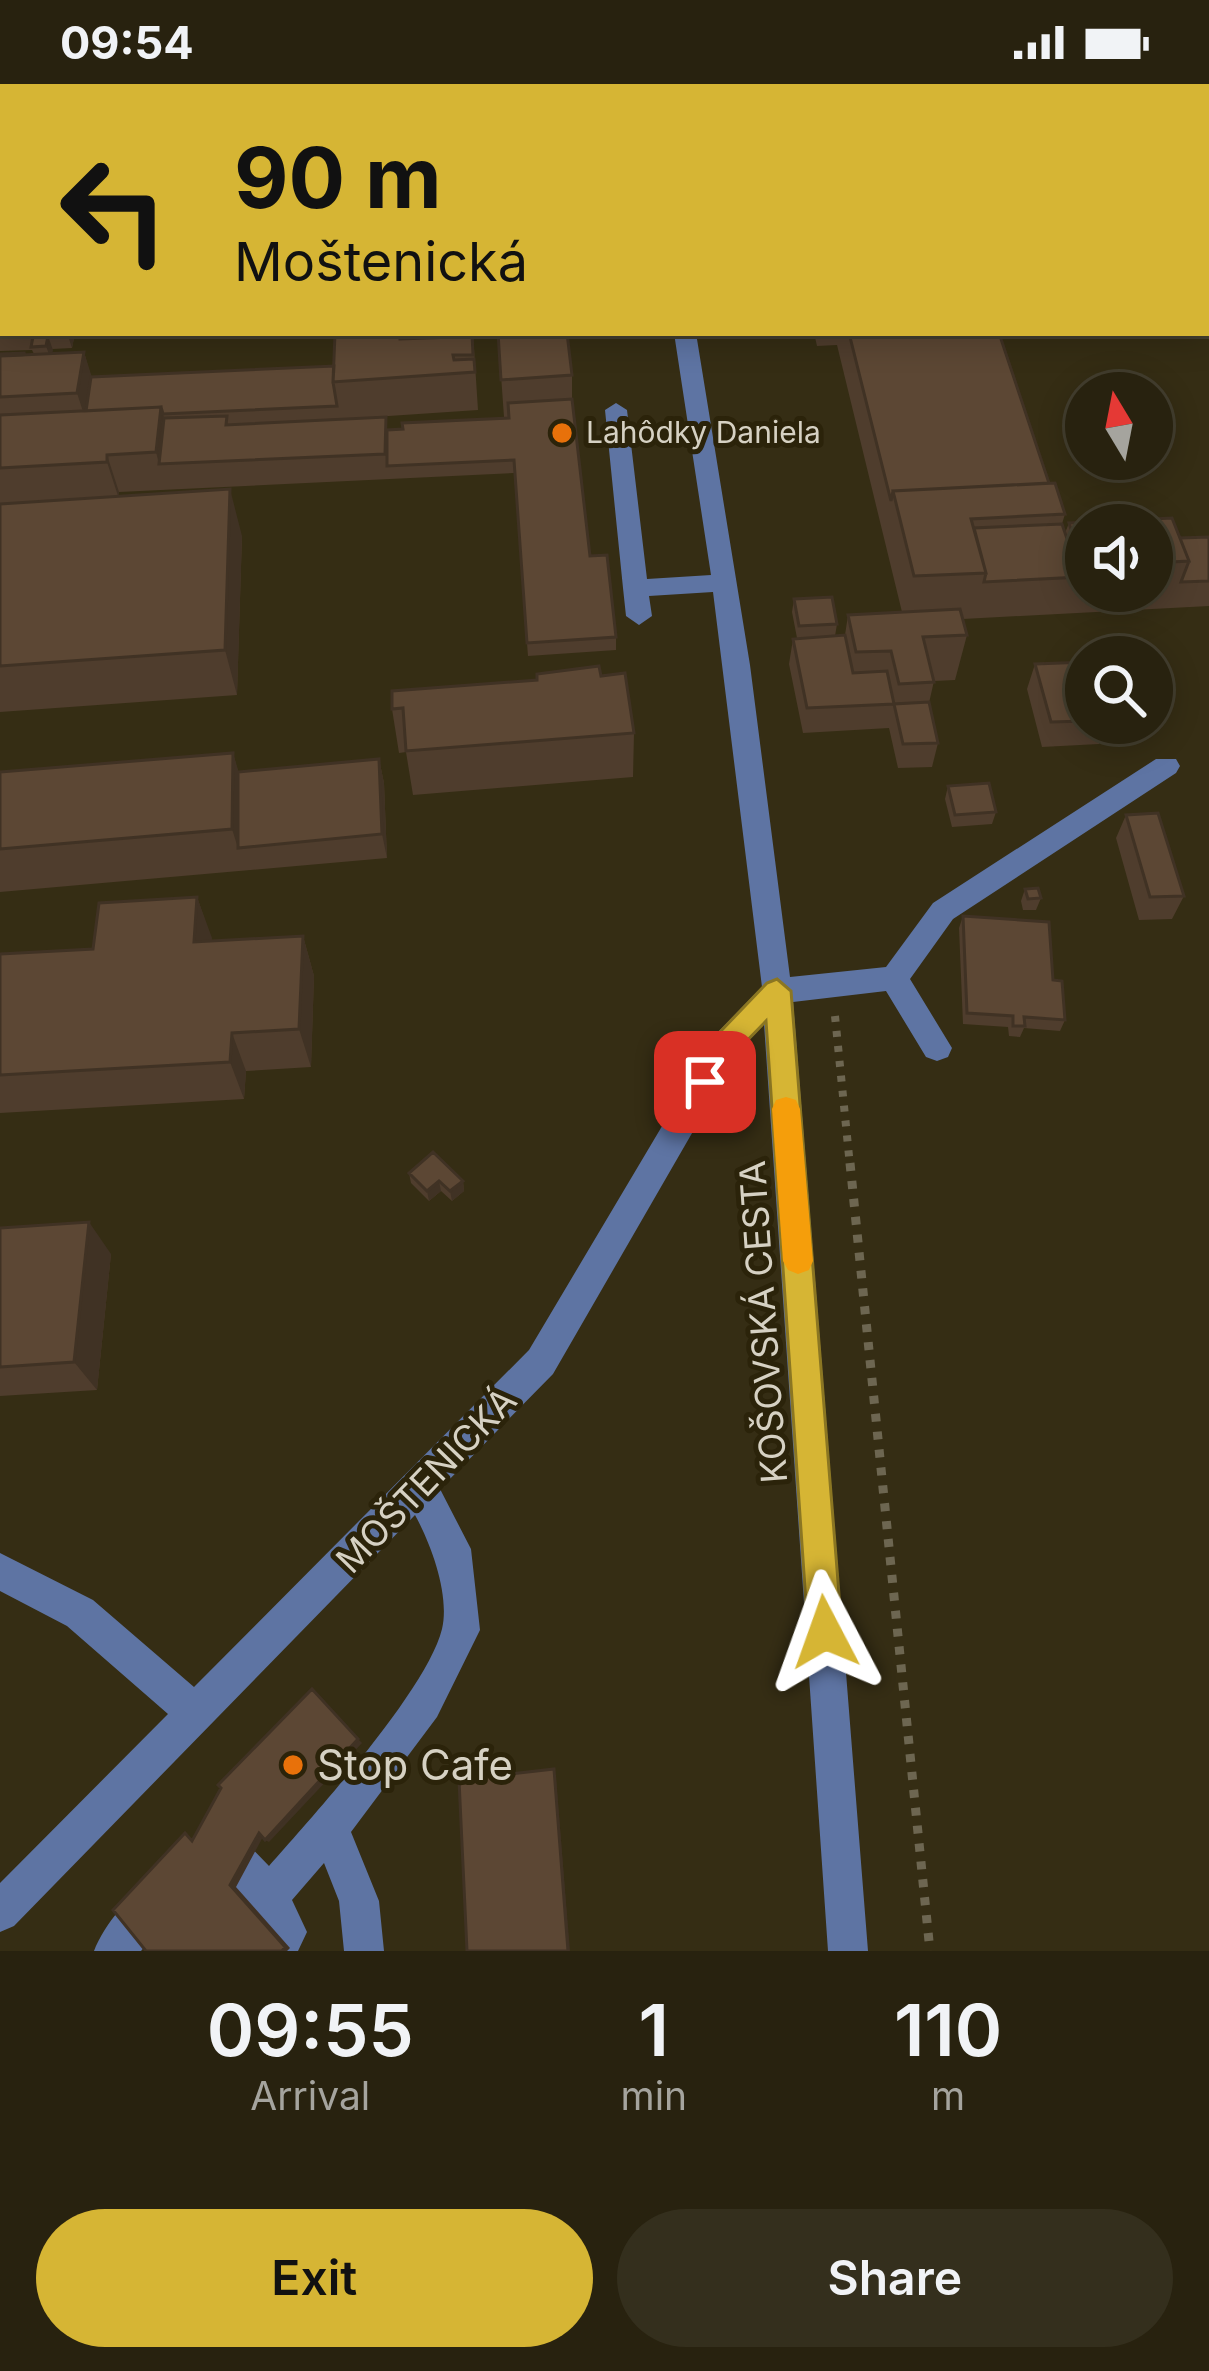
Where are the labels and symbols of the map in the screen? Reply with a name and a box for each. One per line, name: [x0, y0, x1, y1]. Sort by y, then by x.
north arrow: [1065, 372, 1173, 480]
place label: Lahôdky Daniela: [586, 414, 821, 450]
marker: Lahôdky Daniela: [549, 420, 575, 446]
pin: [654, 1031, 756, 1133]
street label: KOŠOVSKÁ CESTA: [730, 1159, 796, 1485]
street label: MOŠTENICKÁ: [327, 1378, 525, 1582]
position arrow: [762, 1569, 888, 1695]
place label: Stop Cafe: [317, 1739, 513, 1790]
marker: Stop Cafe: [280, 1752, 306, 1778]

